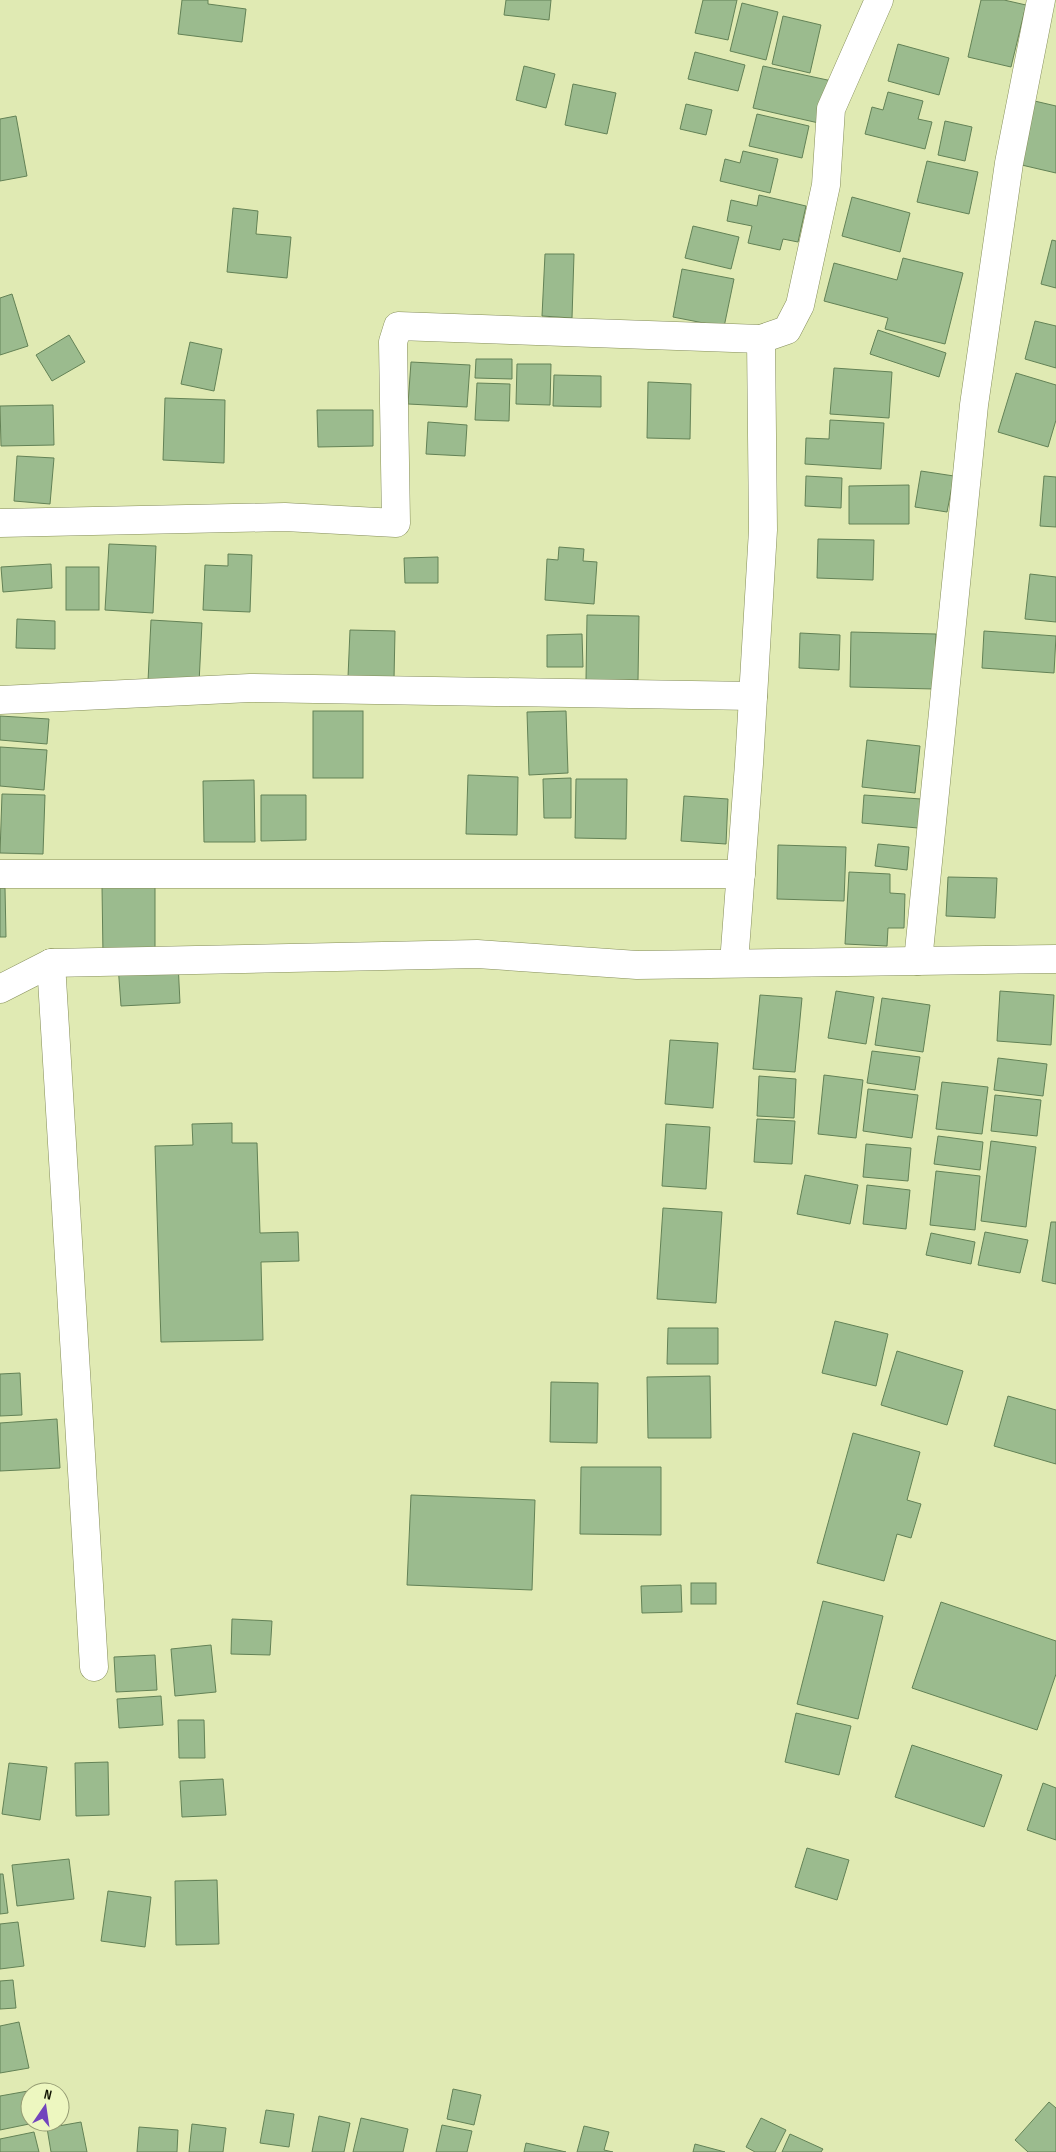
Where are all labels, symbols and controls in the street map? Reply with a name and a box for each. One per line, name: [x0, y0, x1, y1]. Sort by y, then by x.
north arrow: [20, 2082, 70, 2132]
text: N: [42, 2086, 53, 2104]

